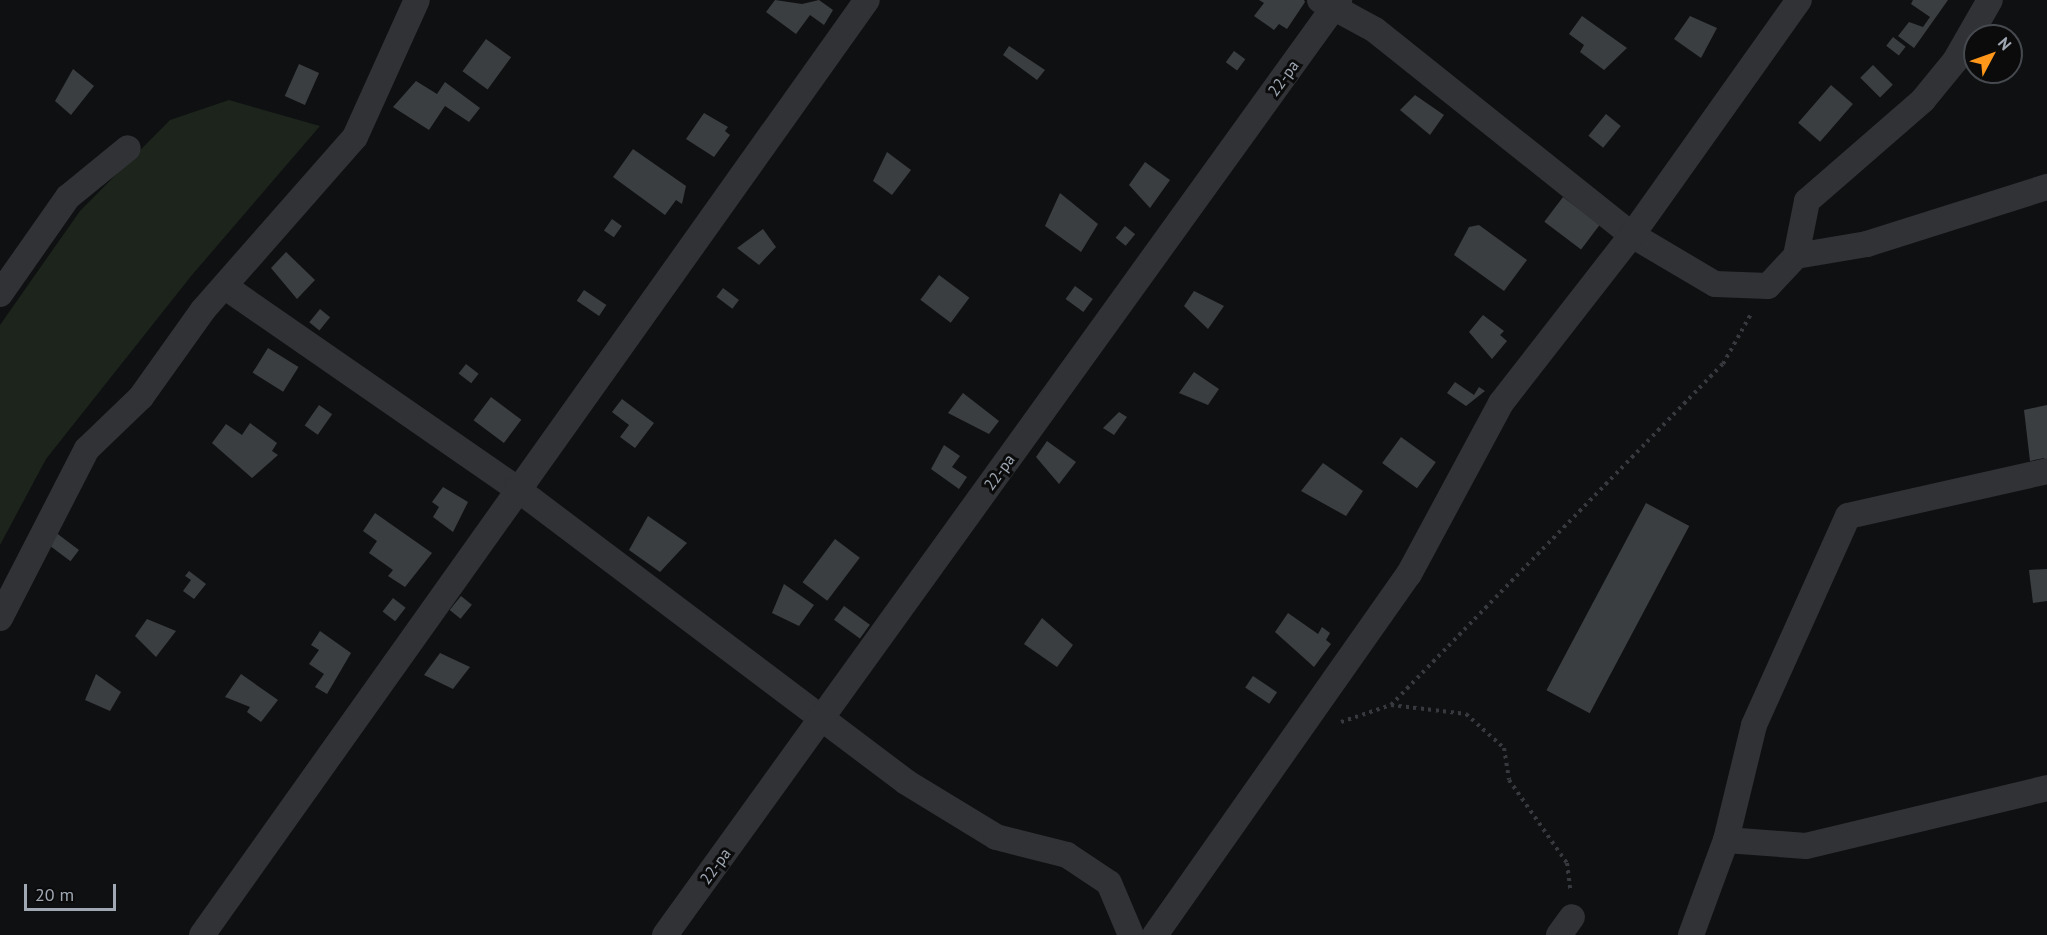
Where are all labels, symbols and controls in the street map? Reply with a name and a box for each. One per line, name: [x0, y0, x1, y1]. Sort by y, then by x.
north arrow: [1963, 24, 2023, 84]
text: N: [1994, 33, 2016, 54]
street label: 22-ра: [1264, 56, 1302, 100]
street label: 22-ра: [980, 450, 1018, 494]
street label: 22-ра: [696, 844, 734, 888]
scale bar: [27, 872, 118, 910]
text: 20 m: [35, 883, 74, 906]

